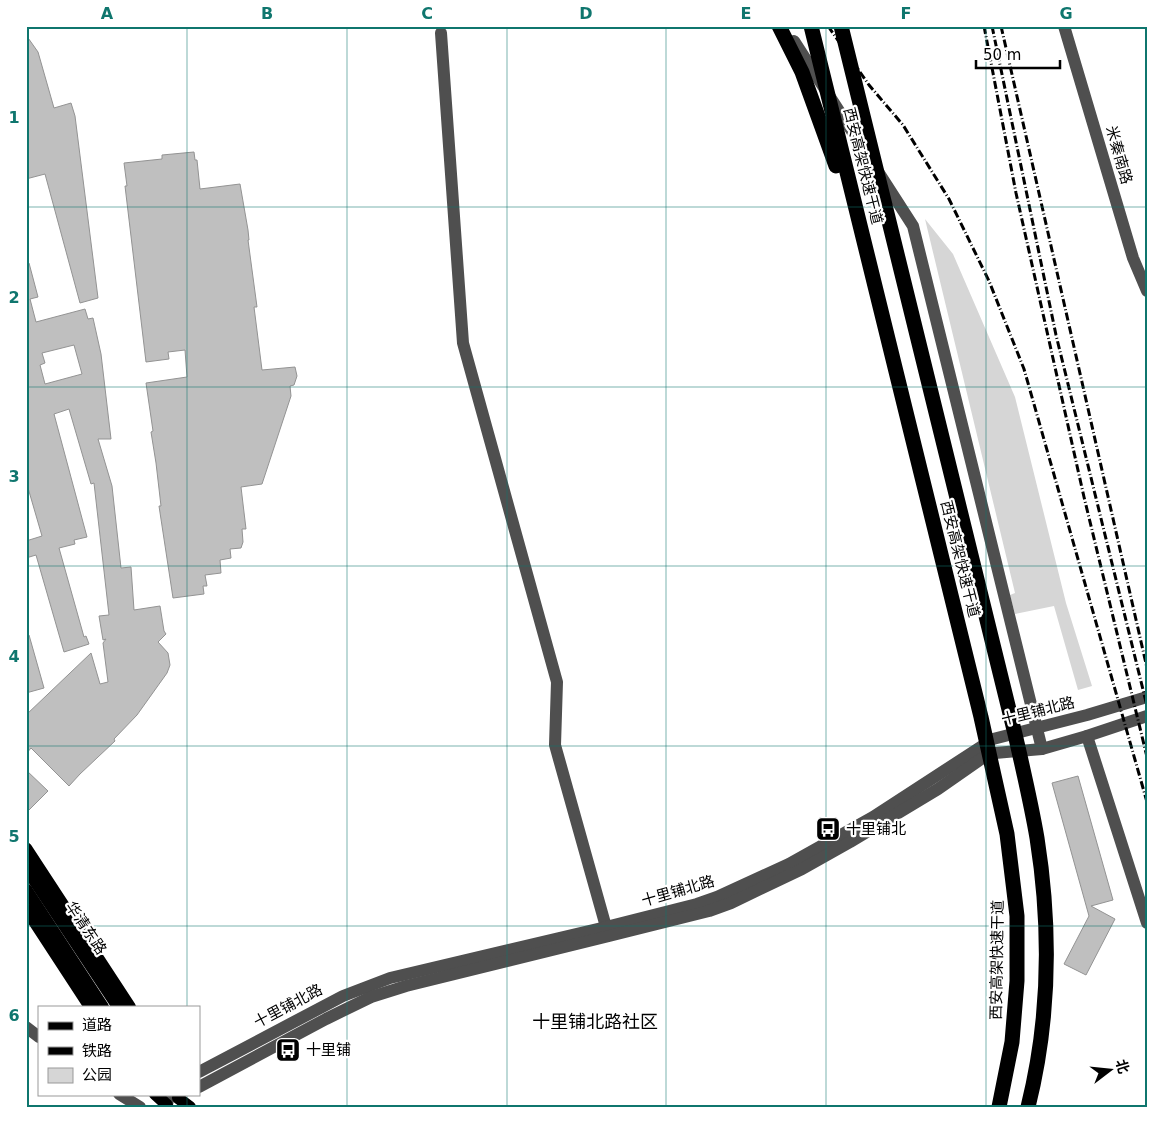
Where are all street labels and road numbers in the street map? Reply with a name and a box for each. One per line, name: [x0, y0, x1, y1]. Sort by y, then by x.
street label: 西安高架快速干道: [840, 106, 886, 226]
street label: 米秦南路: [1102, 124, 1136, 186]
street label: 西安高架快速干道: [937, 499, 983, 619]
street label: 十里铺北路: [999, 693, 1077, 729]
street label: 十里铺北路: [639, 872, 717, 910]
street label: 华清东路: [62, 898, 110, 958]
street label: 西安高架快速干道: [987, 900, 1007, 1020]
street label: 十里铺北路: [251, 980, 325, 1032]

